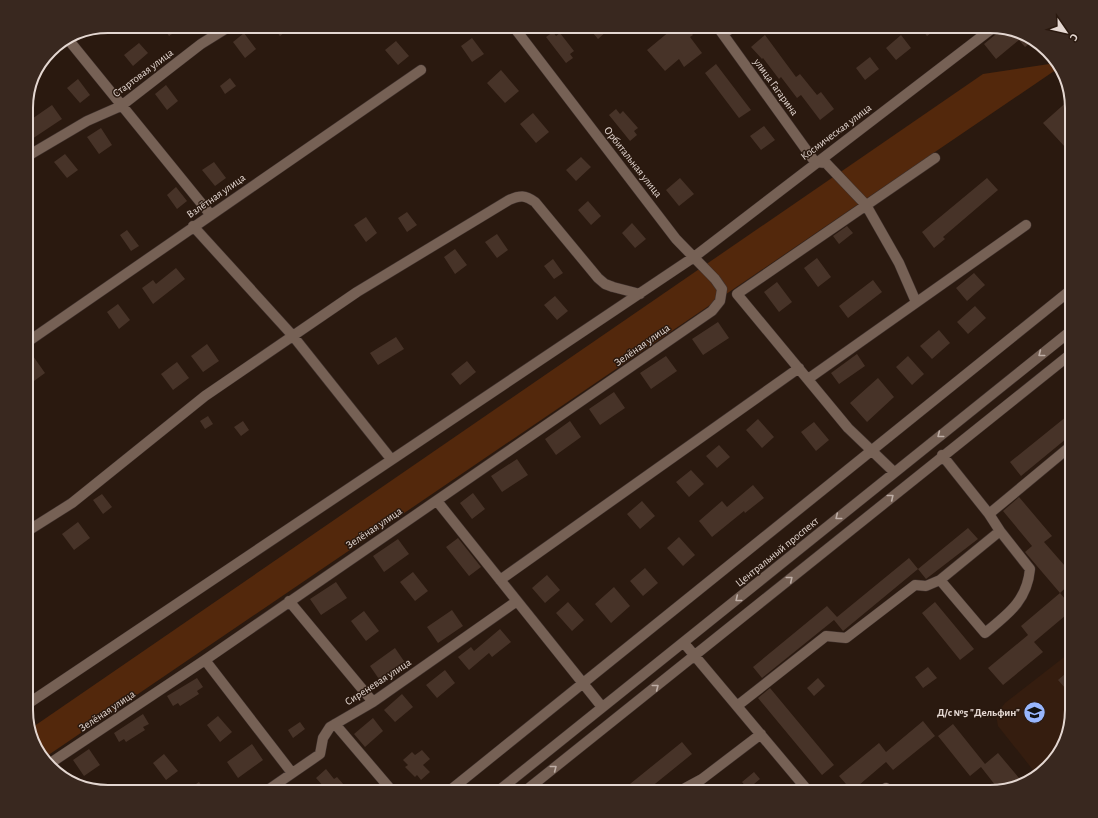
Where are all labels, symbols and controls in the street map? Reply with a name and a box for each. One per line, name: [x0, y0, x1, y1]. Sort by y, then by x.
north arrow: [1046, 12, 1086, 52]
text: С: [1068, 32, 1080, 43]
street label: Стартовая улица: [111, 47, 175, 99]
street label: улица Гагарина: [751, 56, 800, 118]
street label: Космическая улица: [798, 102, 874, 162]
street label: Орбитальная улица: [602, 124, 664, 200]
street label: Взлётная улица: [185, 172, 247, 220]
street label: Зелёная улица: [612, 322, 672, 368]
one-way arrow: [1039, 350, 1046, 357]
one-way arrow: [937, 431, 944, 438]
one-way arrow: [886, 495, 893, 502]
street label: Зелёная улица: [344, 505, 404, 551]
one-way arrow: [836, 512, 843, 519]
street label: Центральный проспект: [733, 515, 821, 589]
one-way arrow: [785, 576, 792, 583]
one-way arrow: [735, 594, 742, 601]
street label: Сиреневая улица: [343, 657, 413, 707]
one-way arrow: [652, 685, 659, 692]
street label: Зелёная улица: [77, 688, 137, 734]
school or university icon: Д/c №5 "Дельфин": [1022, 699, 1048, 725]
place label: Д/c №5 "Дельфин": [937, 707, 1020, 718]
one-way arrow: [550, 765, 557, 772]

